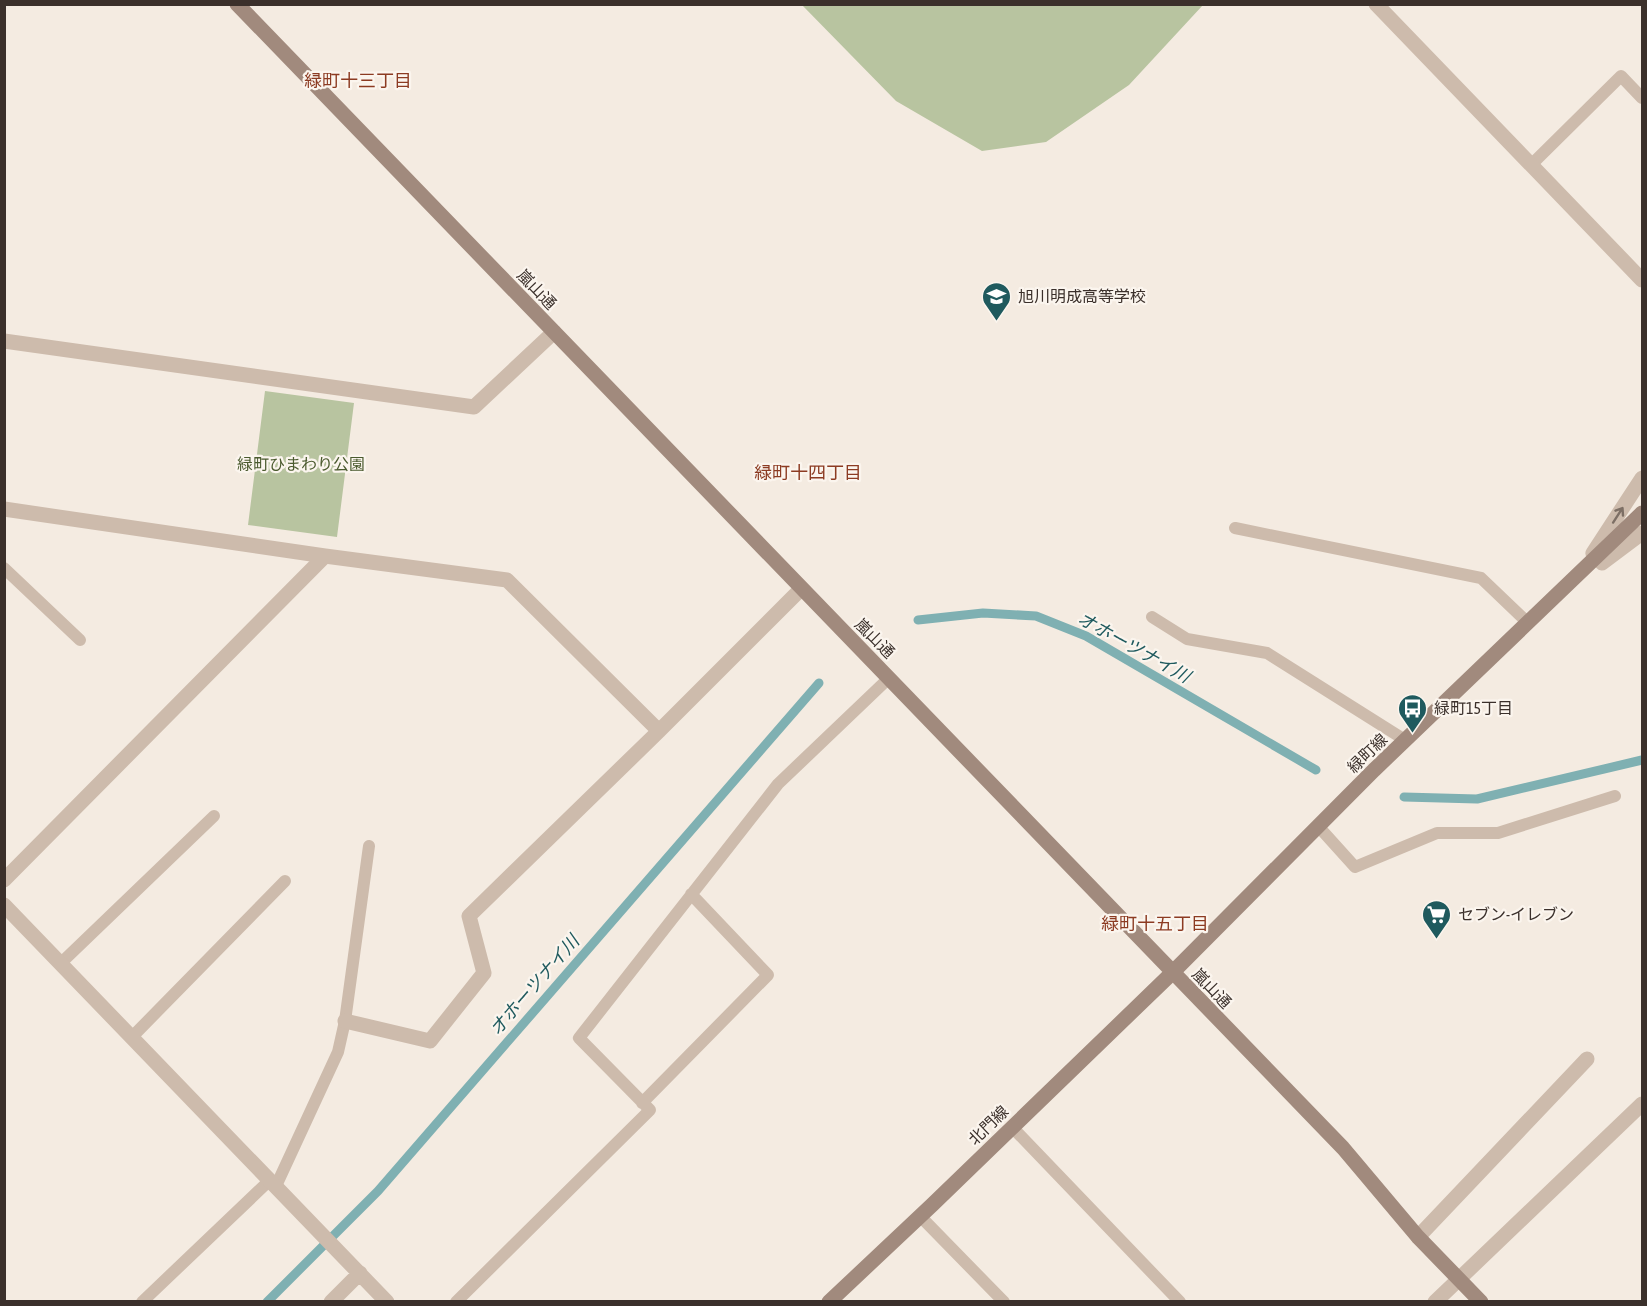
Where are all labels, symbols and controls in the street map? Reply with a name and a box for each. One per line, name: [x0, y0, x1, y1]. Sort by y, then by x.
district label: 緑町十三丁目: [304, 70, 412, 91]
street label: 嵐山通: [514, 265, 560, 313]
school or university icon: 旭川明成高等学校: [981, 280, 1013, 322]
place label: 旭川明成高等学校: [1018, 287, 1146, 305]
park label: 緑町ひまわり公園: [237, 455, 365, 473]
district label: 緑町十四丁目: [754, 462, 862, 483]
one-way arrow: [1612, 508, 1624, 524]
water label: オホーツナイ川: [1074, 607, 1196, 688]
street label: 嵐山通: [852, 615, 898, 661]
bus stop icon: 緑町15丁目: [1397, 692, 1429, 734]
place label: 緑町15丁目: [1434, 699, 1513, 717]
street label: 緑町線: [1343, 730, 1391, 776]
supermarket icon: セブン-イレブン: [1421, 898, 1453, 940]
place label: セブン-イレブン: [1458, 905, 1574, 923]
district label: 緑町十五丁目: [1101, 913, 1209, 934]
water label: オホーツナイ川: [485, 929, 584, 1039]
street label: 嵐山通: [1189, 964, 1235, 1012]
street label: 北門線: [964, 1102, 1012, 1148]

